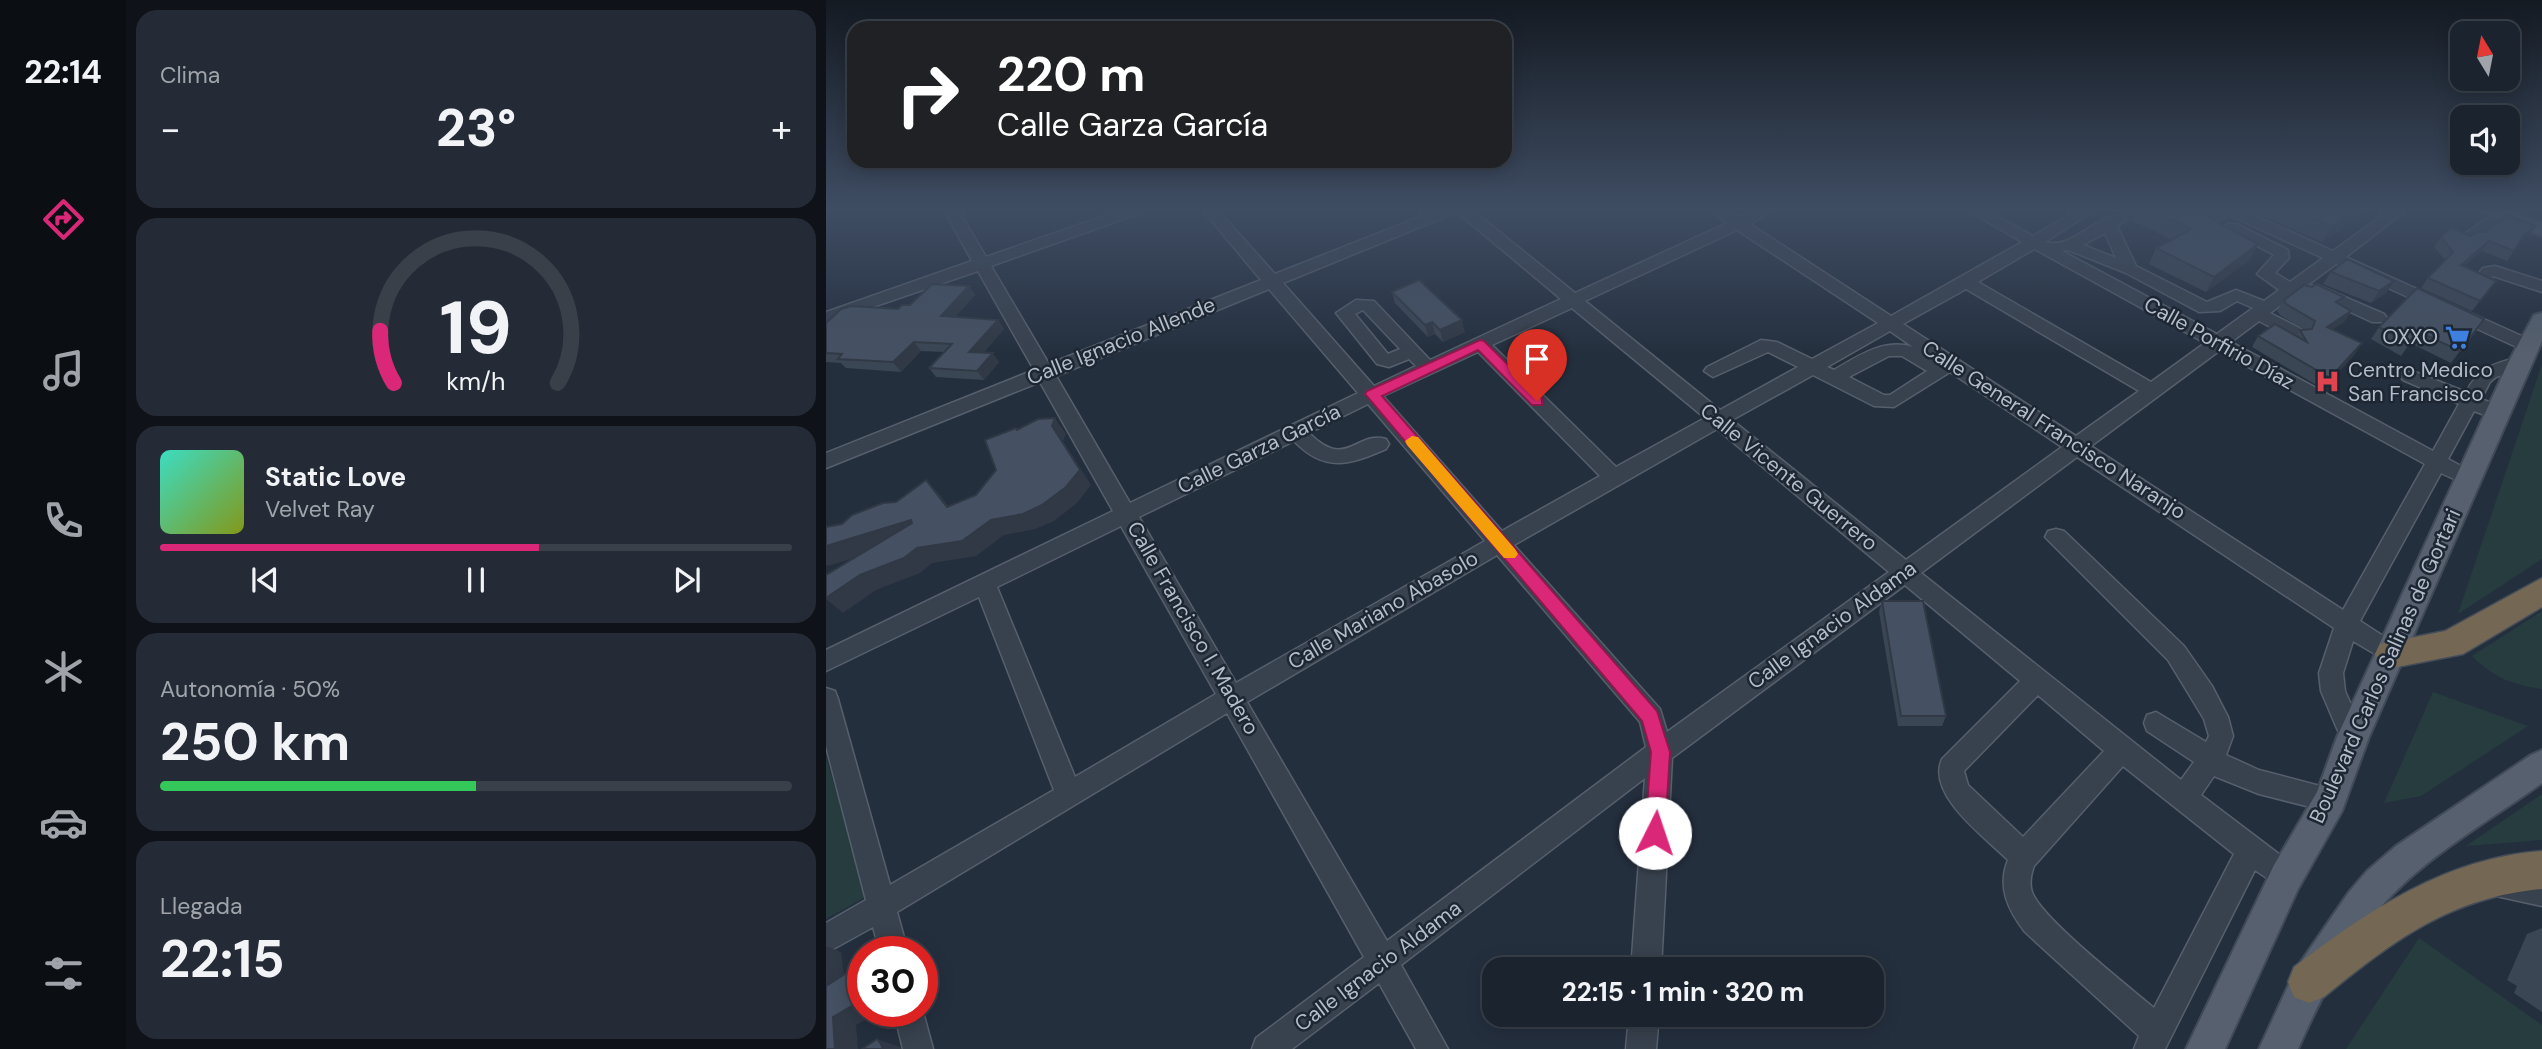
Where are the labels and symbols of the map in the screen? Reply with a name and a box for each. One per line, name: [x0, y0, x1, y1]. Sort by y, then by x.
north arrow: [2450, 21, 2520, 91]
street label: Calle Ignacio Allende: [1023, 290, 1219, 392]
street label: Calle Porfirio Díaz: [2139, 290, 2299, 396]
place label: OXXO: [2382, 323, 2438, 351]
supermarket icon: OXXO: [2444, 323, 2472, 351]
pin: [1507, 329, 1567, 401]
street label: Calle General Francisco Naranjo: [1917, 334, 2191, 526]
place label: Centro Medico San Francisco: [2348, 356, 2493, 408]
hospital icon: Centro Medico San Francisco: [2314, 368, 2342, 396]
street label: Calle Garza García: [1173, 397, 1345, 501]
street label: Calle Vicente Guerrero: [1694, 397, 1884, 557]
street label: Boulevard Carlos Salinas de Gortari: [2303, 504, 2467, 828]
street label: Calle Francisco I. Madero: [1120, 516, 1266, 740]
street label: Calle Mariano Abasolo: [1283, 544, 1483, 676]
street label: Calle Ignacio Aldama: [1742, 554, 1922, 696]
position arrow: [1618, 796, 1692, 870]
street label: Calle Ignacio Aldama: [1289, 894, 1467, 1038]
speed limit sign: 30: [847, 936, 938, 1027]

